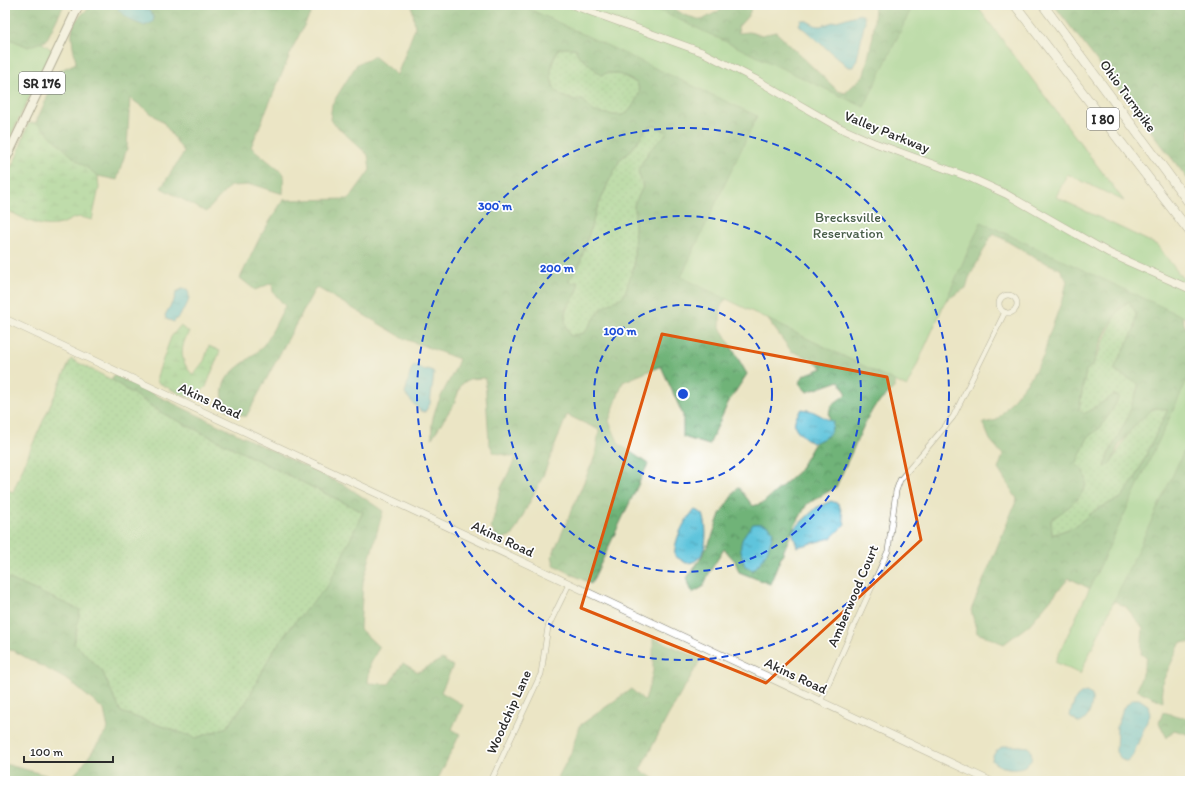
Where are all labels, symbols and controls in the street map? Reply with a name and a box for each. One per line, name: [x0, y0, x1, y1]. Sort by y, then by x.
street label: Ohio Turnpike: [1096, 57, 1160, 136]
road number: SR 176: [19, 72, 65, 94]
street label: Valley Parkway: [842, 107, 933, 157]
road number: I 80: [1087, 108, 1119, 130]
text: 300 m: [478, 199, 513, 213]
park label: Brecksville Reservation: [813, 209, 884, 242]
text: 200 m: [540, 261, 575, 275]
text: 100 m: [603, 324, 637, 338]
street label: Akins Road: [176, 379, 244, 423]
centre of rings: [676, 387, 690, 401]
street label: Akins Road: [469, 517, 537, 561]
street label: Amberwood Court: [824, 542, 882, 650]
street label: Akins Road: [762, 654, 830, 698]
street label: Woodchip Lane: [483, 667, 535, 757]
scale bar: [24, 738, 113, 764]
text: 100 m: [30, 745, 63, 759]

